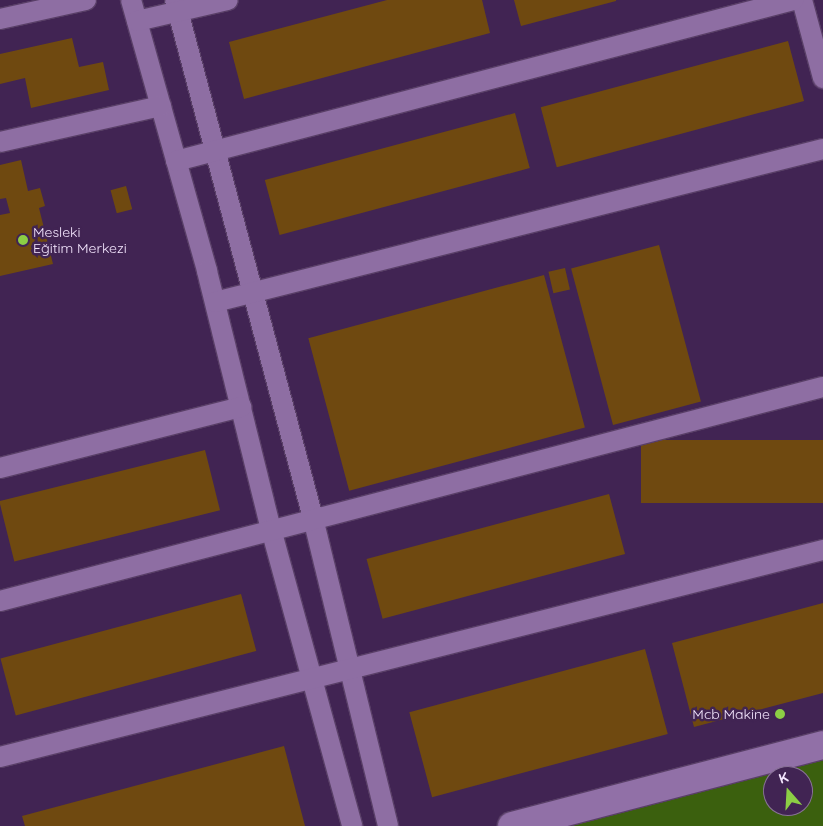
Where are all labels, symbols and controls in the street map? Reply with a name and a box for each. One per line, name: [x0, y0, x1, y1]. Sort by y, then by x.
place label: Mesleki Eğitim Merkezi: [33, 224, 127, 256]
marker: Mesleki Eğitim Merkezi: [17, 234, 29, 246]
place label: Mcb Makine: [692, 706, 770, 722]
marker: Mcb Makine: [774, 708, 786, 720]
north arrow: [763, 766, 813, 816]
text: K: [776, 768, 791, 788]

